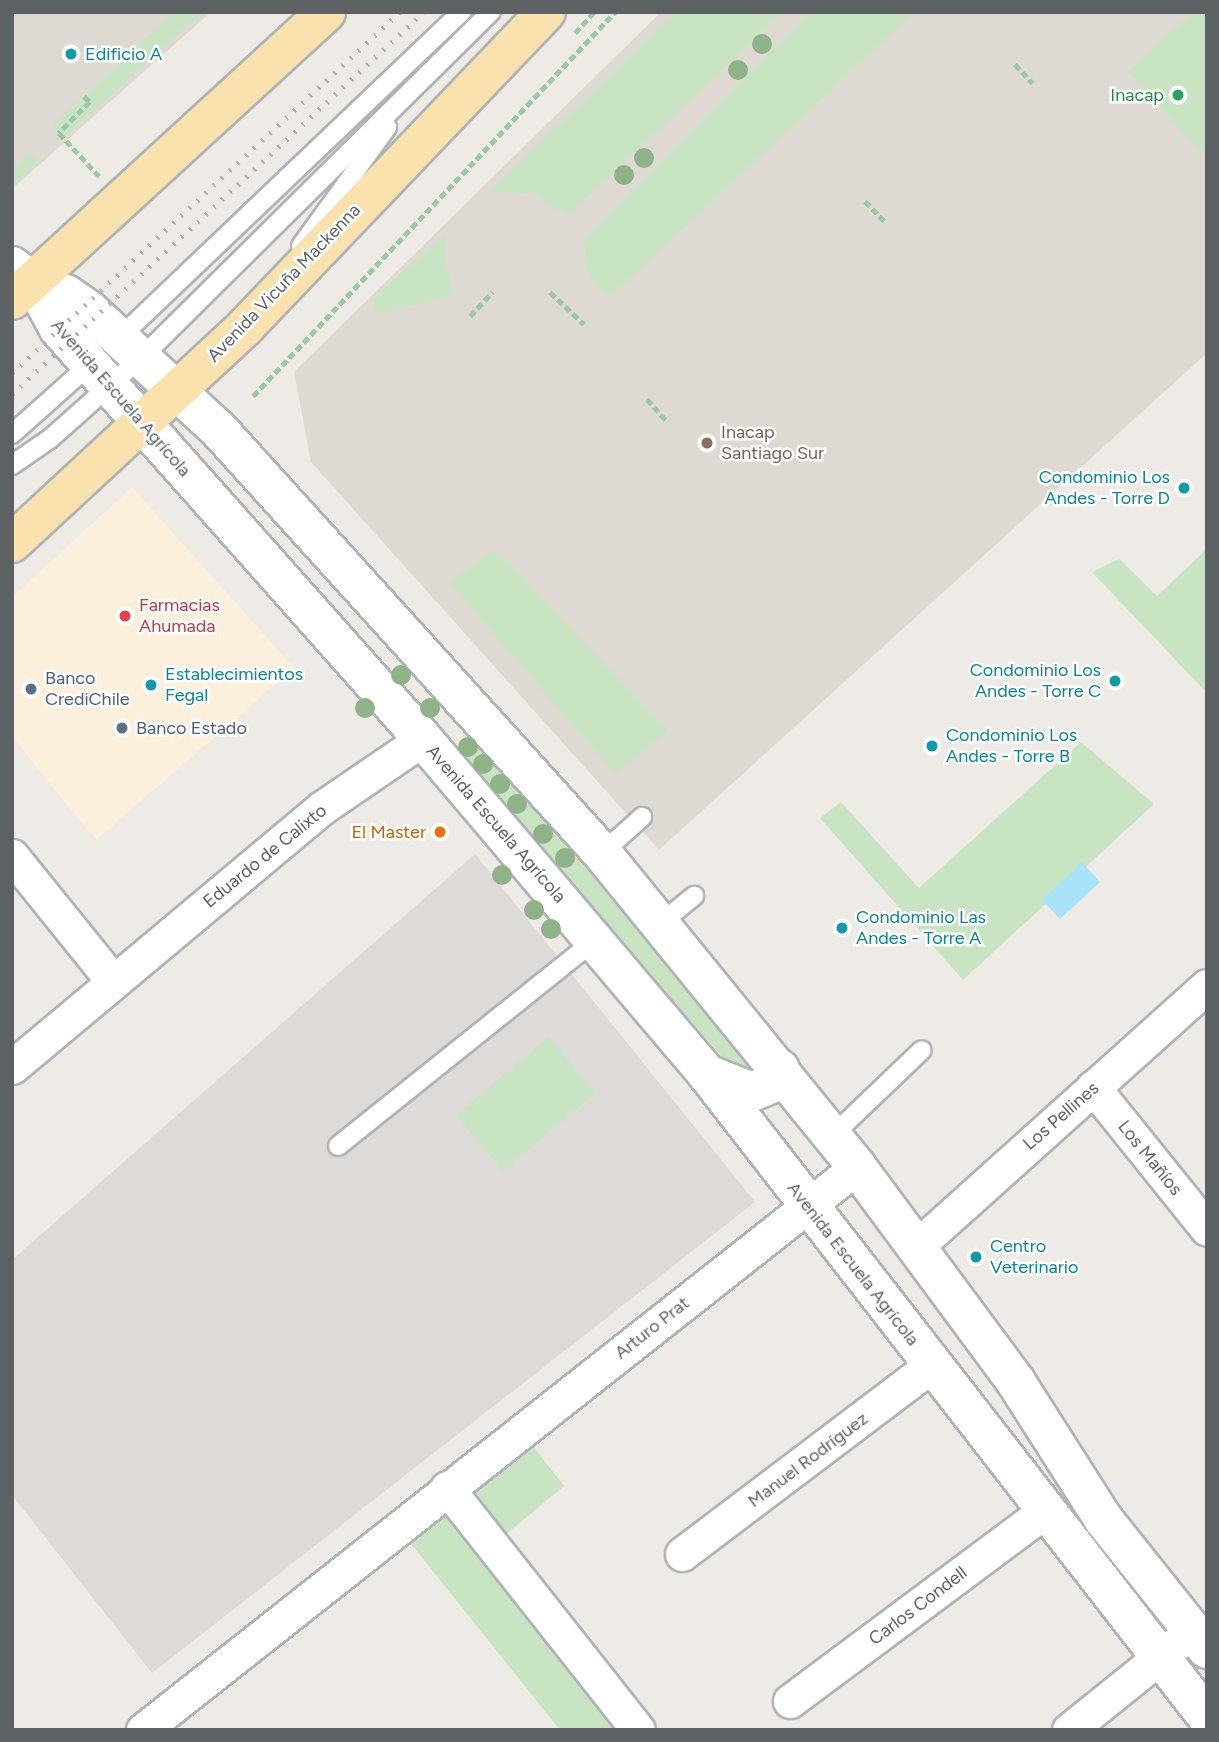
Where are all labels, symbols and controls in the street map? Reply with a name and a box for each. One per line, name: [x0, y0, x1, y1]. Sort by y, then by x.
place label: Edificio A: [85, 43, 162, 65]
marker: Edificio A: [63, 46, 79, 62]
place label: Inacap: [1110, 84, 1164, 106]
marker: Inacap: [1170, 87, 1186, 103]
street label: Avenida Vicuña Mackenna: [203, 200, 365, 366]
street label: Avenida Escuela Agrícola: [47, 315, 195, 481]
place label: Inacap Santiago Sur: [721, 422, 824, 464]
marker: Inacap Santiago Sur: [699, 435, 715, 451]
place label: Condominio Los Andes - Torre D: [1039, 467, 1170, 510]
marker: Condominio Los Andes - Torre D: [1176, 480, 1192, 496]
place label: Farmacias Ahumada: [139, 595, 220, 638]
marker: Farmacias Ahumada: [117, 608, 133, 624]
place label: Condominio Los Andes - Torre C: [970, 660, 1101, 702]
place label: Establecimientos Fegal: [165, 664, 303, 706]
place label: Banco CrediChile: [45, 668, 130, 710]
marker: Condominio Los Andes - Torre C: [1107, 673, 1123, 689]
marker: Establecimientos Fegal: [143, 677, 159, 693]
marker: Banco CrediChile: [23, 681, 39, 697]
place label: Banco Estado: [136, 717, 247, 739]
marker: Banco Estado: [114, 720, 130, 736]
place label: Condominio Los Andes - Torre B: [946, 725, 1077, 768]
marker: Condominio Los Andes - Torre B: [924, 738, 940, 754]
street label: Avenida Escuela Agrícola: [422, 741, 570, 907]
street label: Eduardo de Calixto: [199, 800, 331, 912]
place label: El Master: [351, 821, 426, 843]
marker: El Master: [432, 824, 448, 840]
place label: Condominio Las Andes - Torre A: [856, 907, 986, 950]
marker: Condominio Las Andes - Torre A: [834, 920, 850, 936]
street label: Los Pellines: [1019, 1077, 1103, 1155]
street label: Los Mañíos: [1113, 1116, 1187, 1200]
street label: Avenida Escuela Agrícola: [782, 1178, 924, 1350]
place label: Centro Veterinario: [990, 1236, 1078, 1278]
marker: Centro Veterinario: [968, 1249, 984, 1265]
street label: Arturo Prat: [610, 1292, 694, 1364]
street label: Manuel Rodríguez: [744, 1408, 872, 1512]
street label: Carlos Condell: [865, 1562, 971, 1650]

